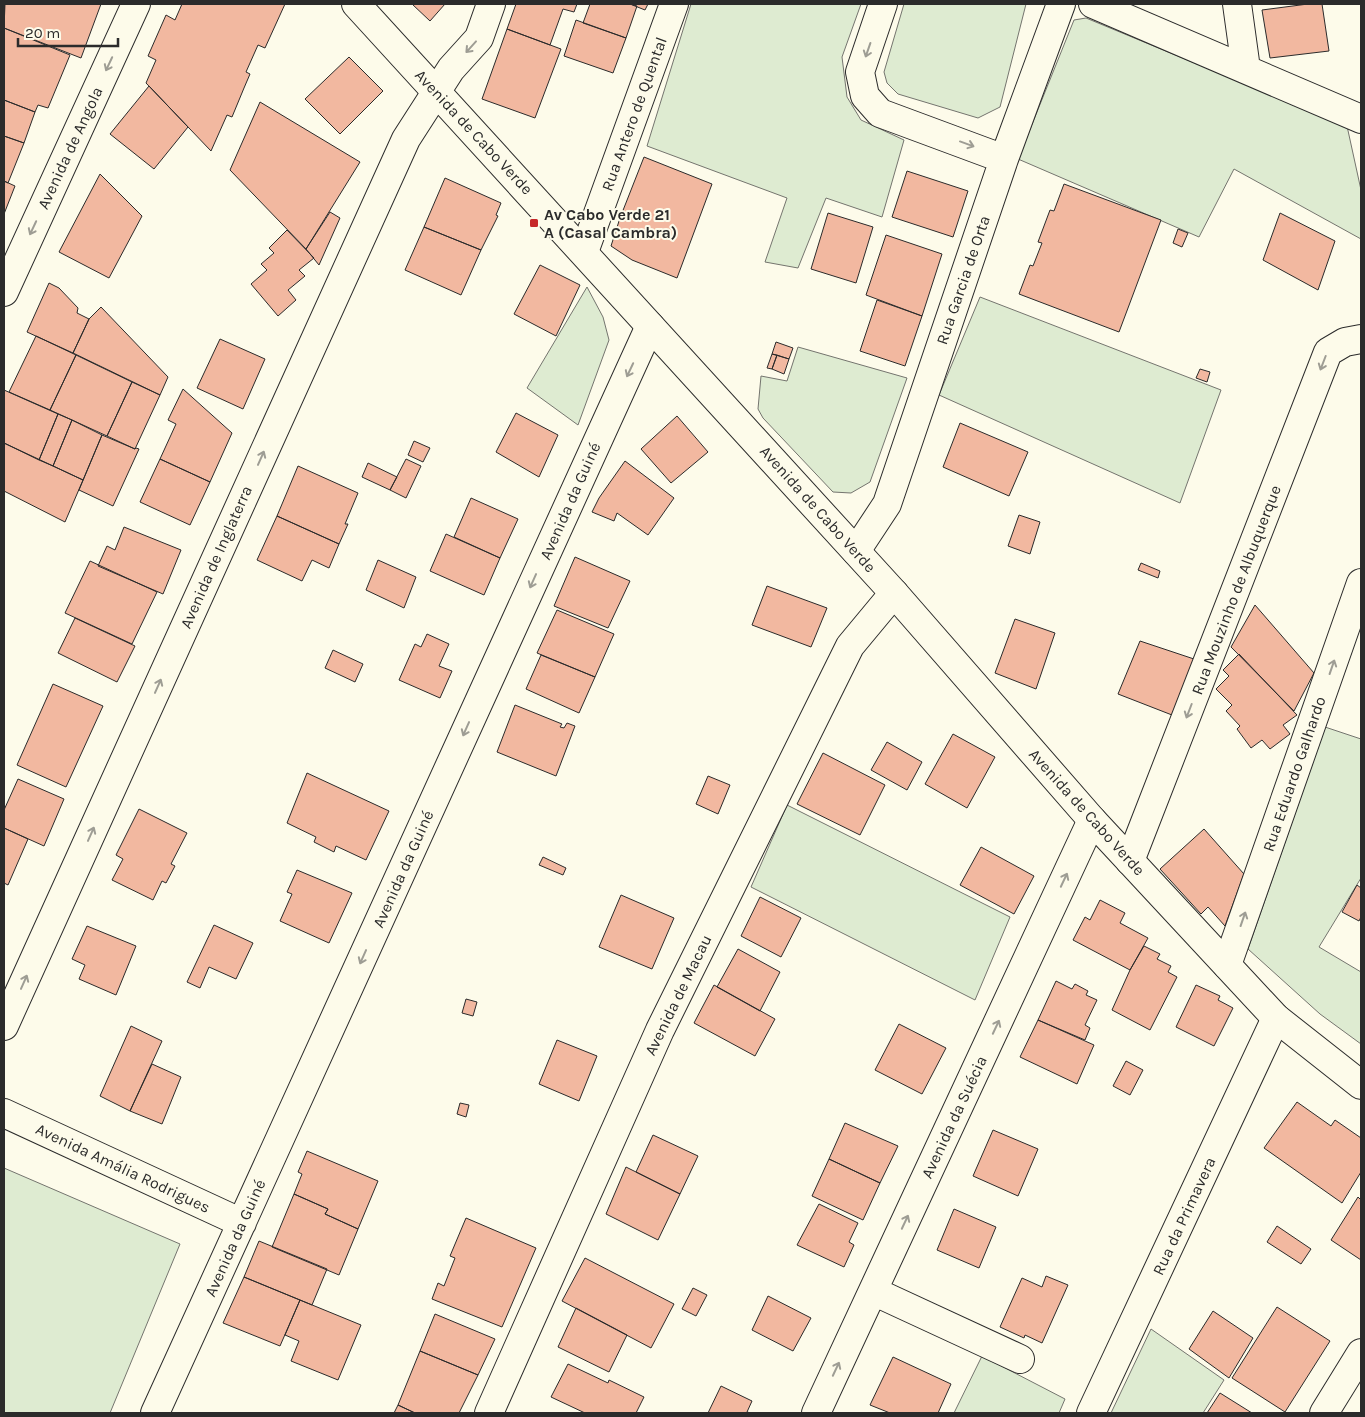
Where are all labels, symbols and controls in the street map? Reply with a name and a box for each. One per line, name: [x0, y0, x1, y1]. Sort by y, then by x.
scale bar: [18, 15, 118, 47]
text: 20 m: [25, 24, 60, 42]
street label: Rua Antero de Quental: [597, 34, 671, 194]
one-way arrow: [465, 41, 477, 54]
one-way arrow: [862, 42, 872, 58]
one-way arrow: [103, 56, 113, 71]
street label: Avenida de Cabo Verde: [411, 66, 537, 198]
street label: Avenida de Angola: [33, 84, 107, 212]
one-way arrow: [959, 141, 974, 150]
place label: Av Cabo Verde 21 A (Casal Cambra): [544, 205, 677, 242]
street label: Rua Garcia de Orta: [932, 213, 994, 347]
marker: Av Cabo Verde 21 A (Casal Cambra): [528, 217, 540, 229]
one-way arrow: [28, 220, 38, 235]
one-way arrow: [1318, 355, 1327, 371]
one-way arrow: [624, 362, 634, 377]
street label: Avenida da Guiné: [536, 439, 604, 563]
street label: Avenida de Cabo Verde: [756, 442, 880, 576]
one-way arrow: [257, 451, 266, 466]
street label: Avenida de Inglaterra: [176, 483, 256, 631]
street label: Rua Mouzinho de Albuquerque: [1187, 483, 1285, 697]
one-way arrow: [528, 574, 538, 589]
one-way arrow: [1328, 660, 1337, 675]
one-way arrow: [154, 679, 163, 694]
street label: Rua Eduardo Galhardo: [1258, 694, 1330, 854]
one-way arrow: [1183, 703, 1193, 718]
one-way arrow: [461, 722, 471, 737]
street label: Avenida de Cabo Verde: [1025, 745, 1149, 879]
street label: Avenida da Guiné: [369, 807, 437, 931]
one-way arrow: [87, 827, 96, 842]
one-way arrow: [1060, 872, 1070, 887]
one-way arrow: [1239, 912, 1248, 928]
street label: Avenida de Macau: [640, 931, 716, 1059]
one-way arrow: [357, 949, 367, 964]
one-way arrow: [19, 975, 29, 990]
one-way arrow: [991, 1020, 1001, 1035]
street label: Avenida da Suécia: [917, 1053, 991, 1181]
street label: Avenida Amália Rodrigues: [33, 1119, 213, 1217]
street label: Rua da Primavera: [1148, 1154, 1220, 1278]
street label: Avenida da Guiné: [201, 1176, 269, 1300]
one-way arrow: [901, 1215, 910, 1230]
one-way arrow: [832, 1362, 842, 1377]

